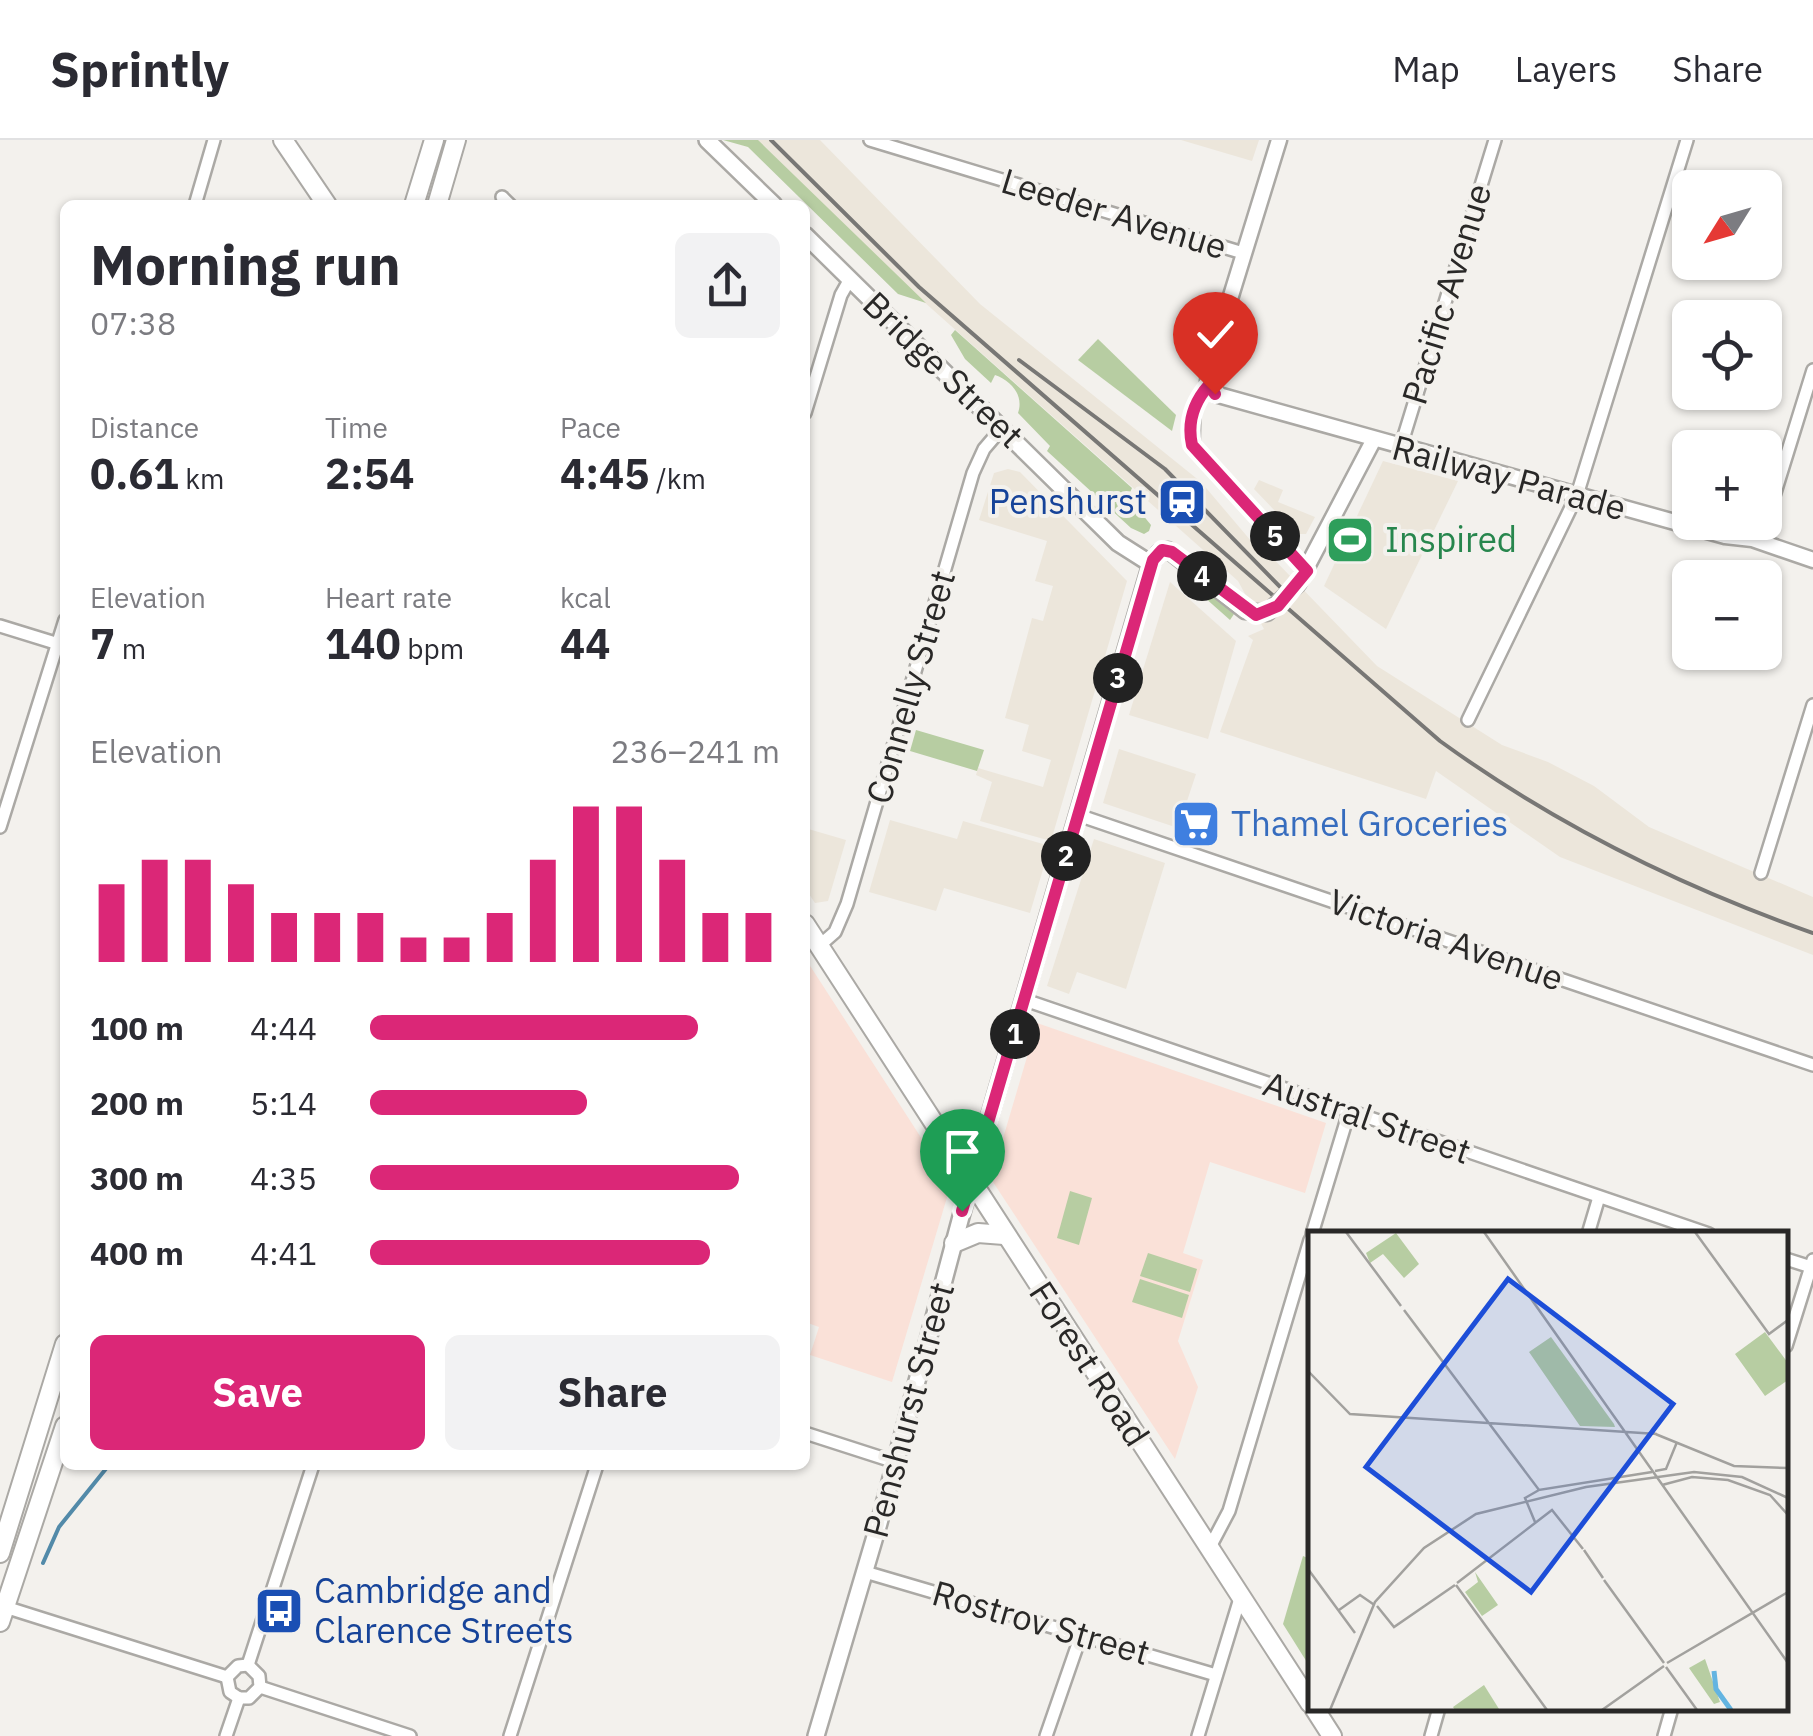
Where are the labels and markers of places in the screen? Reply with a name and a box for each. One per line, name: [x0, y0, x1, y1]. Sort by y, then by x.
pin: [1173, 292, 1258, 395]
station icon: Penshurst: [1156, 476, 1208, 528]
place label: Penshurst: [989, 478, 1147, 524]
pin: 5: [1250, 511, 1300, 561]
sports icon: Inspired: [1324, 514, 1376, 566]
place label: Inspired: [1385, 516, 1517, 562]
pin: 4: [1177, 551, 1227, 601]
pin: 3: [1093, 653, 1143, 703]
supermarket icon: Thamel Groceries: [1170, 798, 1222, 850]
place label: Thamel Groceries: [1231, 800, 1508, 846]
pin: 2: [1041, 831, 1091, 881]
pin: 1: [990, 1009, 1040, 1059]
pin: [920, 1109, 1005, 1212]
place label: Cambridge and Clarence Streets: [314, 1567, 574, 1653]
bus stop icon: Cambridge and Clarence Streets: [253, 1585, 305, 1637]

